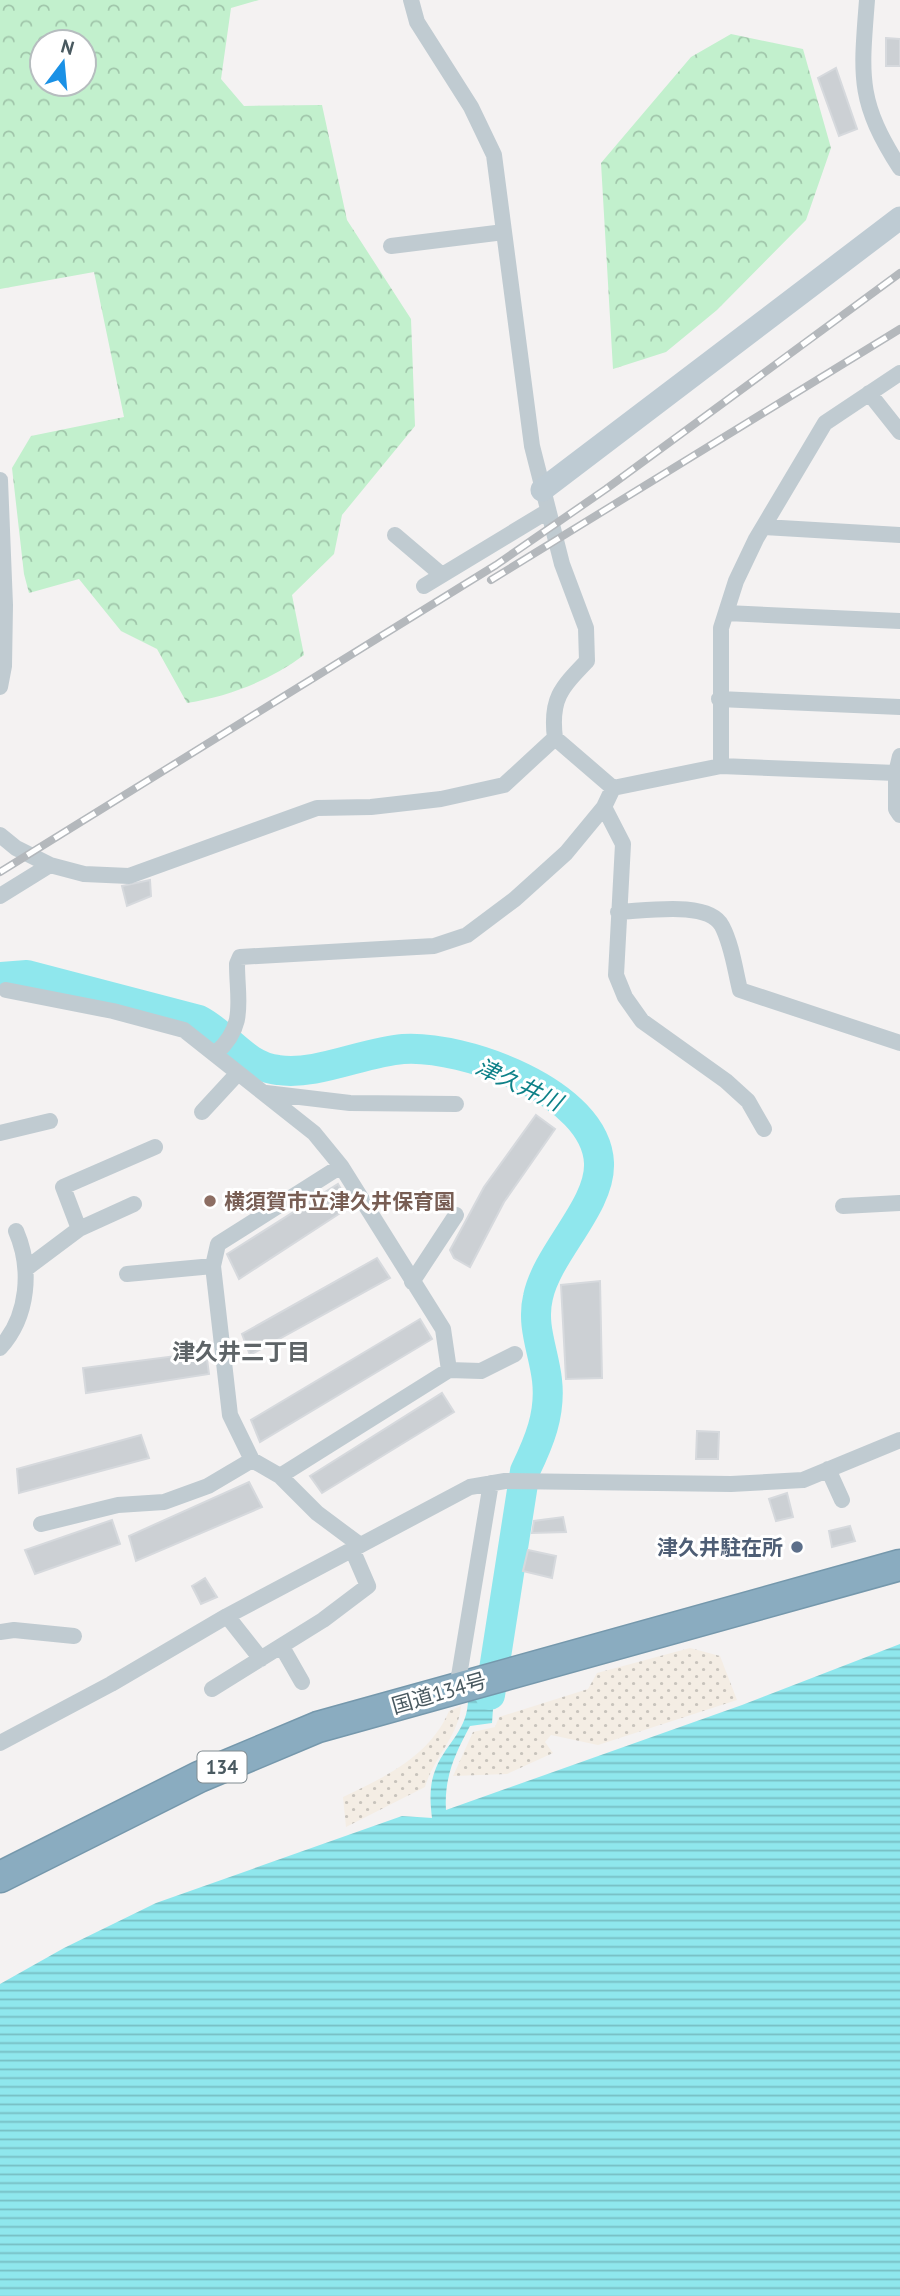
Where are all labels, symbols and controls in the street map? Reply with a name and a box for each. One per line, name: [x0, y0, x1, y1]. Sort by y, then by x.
north arrow: [28, 28, 98, 98]
text: N: [58, 33, 77, 60]
water label: 津久井川: [471, 1051, 570, 1118]
place label: 横須賀市立津久井保育園: [224, 1188, 455, 1215]
marker: 横須賀市立津久井保育園: [202, 1193, 218, 1209]
district label: 津久井二丁目: [172, 1337, 310, 1366]
place label: 津久井駐在所: [657, 1534, 783, 1561]
marker: 津久井駐在所: [789, 1539, 805, 1555]
street label: 国道134号: [388, 1667, 490, 1719]
road number: 134: [198, 1751, 246, 1782]

